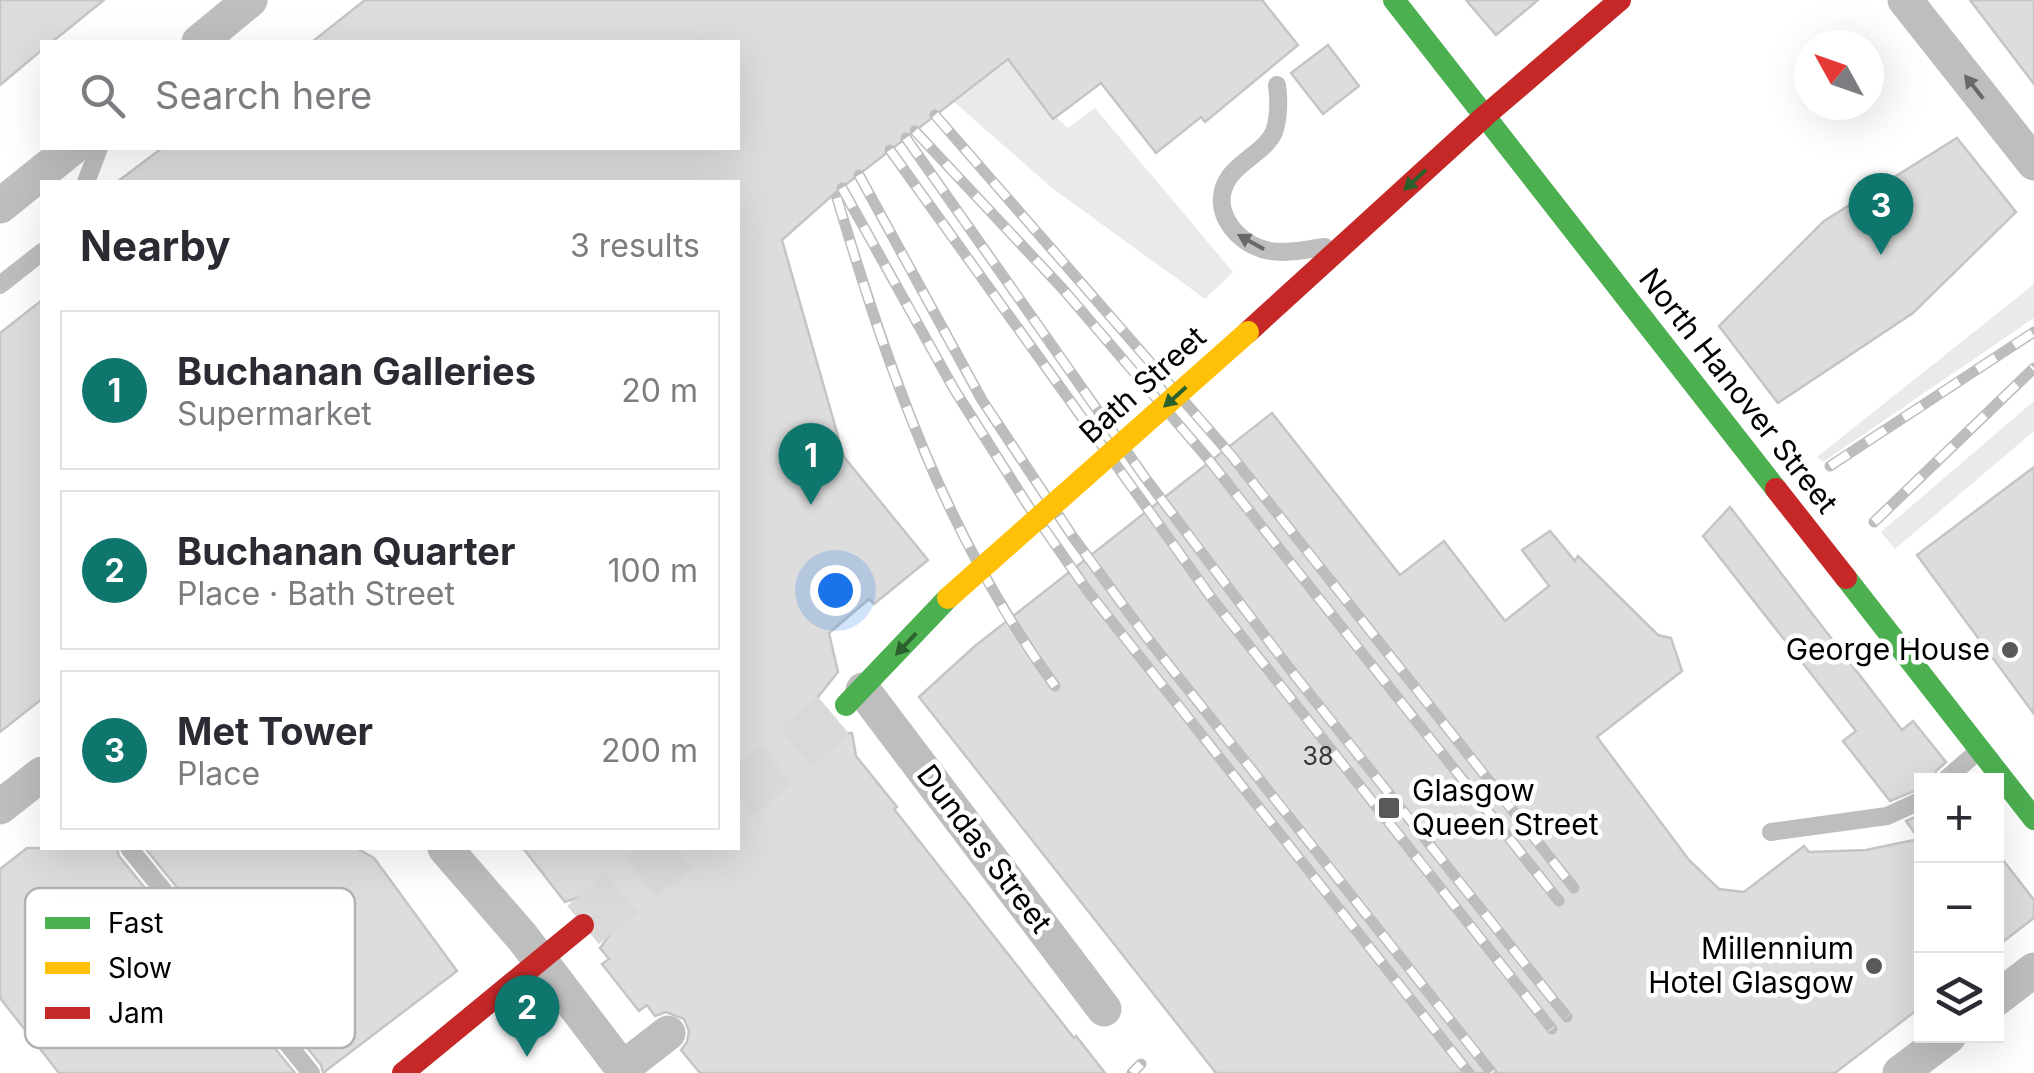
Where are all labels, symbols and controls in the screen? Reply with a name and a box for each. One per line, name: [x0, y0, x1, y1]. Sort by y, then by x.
north arrow: [1794, 30, 1884, 120]
search box: [40, 40, 740, 150]
icon: search: [75, 68, 130, 123]
text: Search here: [155, 72, 372, 118]
one-way arrow: [1964, 74, 1984, 100]
one-way arrow: [1403, 168, 1427, 191]
pin: 3: [1848, 172, 1914, 255]
text: Nearby: [80, 220, 231, 271]
text: 3 results: [570, 226, 700, 265]
one-way arrow: [1237, 233, 1265, 251]
street label: North Hanover Street: [1632, 261, 1846, 520]
street label: Bath Street: [1072, 318, 1213, 450]
text: Buchanan Galleries: [177, 348, 536, 394]
text: 1: [108, 371, 121, 410]
text: 20 m: [621, 371, 698, 410]
one-way arrow: [1163, 385, 1187, 408]
text: Supermarket: [177, 394, 372, 433]
pin: 1: [778, 422, 844, 505]
text: Buchanan Quarter: [177, 528, 515, 574]
text: 2: [104, 551, 125, 590]
text: 100 m: [608, 551, 698, 590]
your location: [810, 565, 861, 616]
text: Place · Bath Street: [177, 574, 455, 613]
place label: George House: [1786, 631, 1990, 667]
one-way arrow: [895, 632, 918, 656]
marker: George House: [1999, 639, 2021, 661]
text: Met Tower: [177, 708, 373, 754]
text: 3: [104, 731, 125, 770]
text: 200 m: [601, 731, 698, 770]
house number: 38: [1303, 741, 1333, 771]
text: Place: [177, 754, 260, 793]
street label: Dundas Street: [910, 757, 1060, 940]
place label: Glasgow Queen Street: [1412, 772, 1599, 842]
map controls: [1914, 773, 2004, 1043]
button: +: [1914, 773, 2004, 863]
marker: Glasgow Queen Street: [1376, 795, 1402, 821]
button: −: [1914, 863, 2004, 953]
legend: [25, 888, 355, 1048]
text: Fast: [108, 906, 164, 940]
place label: Millennium Hotel Glasgow: [1648, 930, 1854, 1000]
text: Slow: [108, 951, 172, 985]
button: layers: [1914, 953, 2004, 1043]
marker: Millennium Hotel Glasgow: [1863, 955, 1885, 977]
pin: 2: [494, 974, 560, 1057]
text: Jam: [108, 996, 164, 1030]

